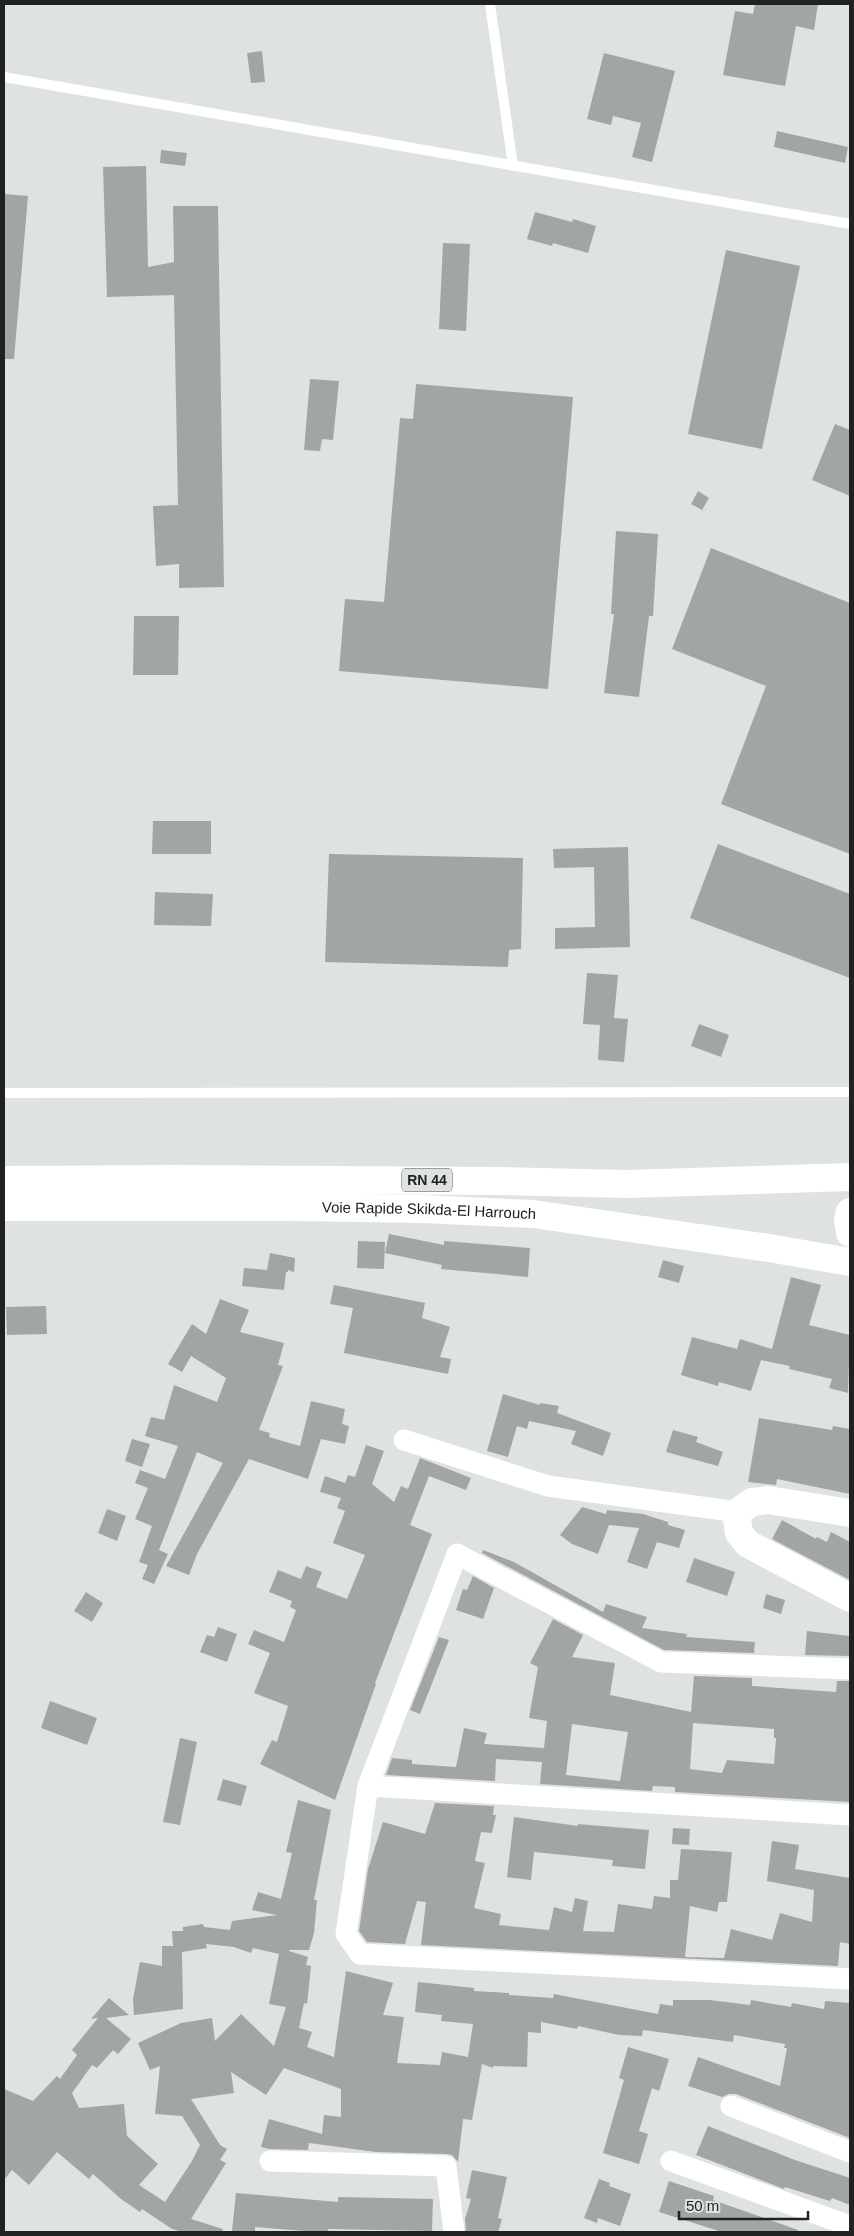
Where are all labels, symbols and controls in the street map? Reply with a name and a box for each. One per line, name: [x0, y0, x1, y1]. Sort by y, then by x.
road number: RN 44: [402, 1168, 452, 1192]
street label: Voie Rapide Skikda-El Harrouch: [322, 1198, 536, 1222]
scale bar: [679, 2188, 808, 2220]
text: 50 m: [686, 2197, 719, 2214]

